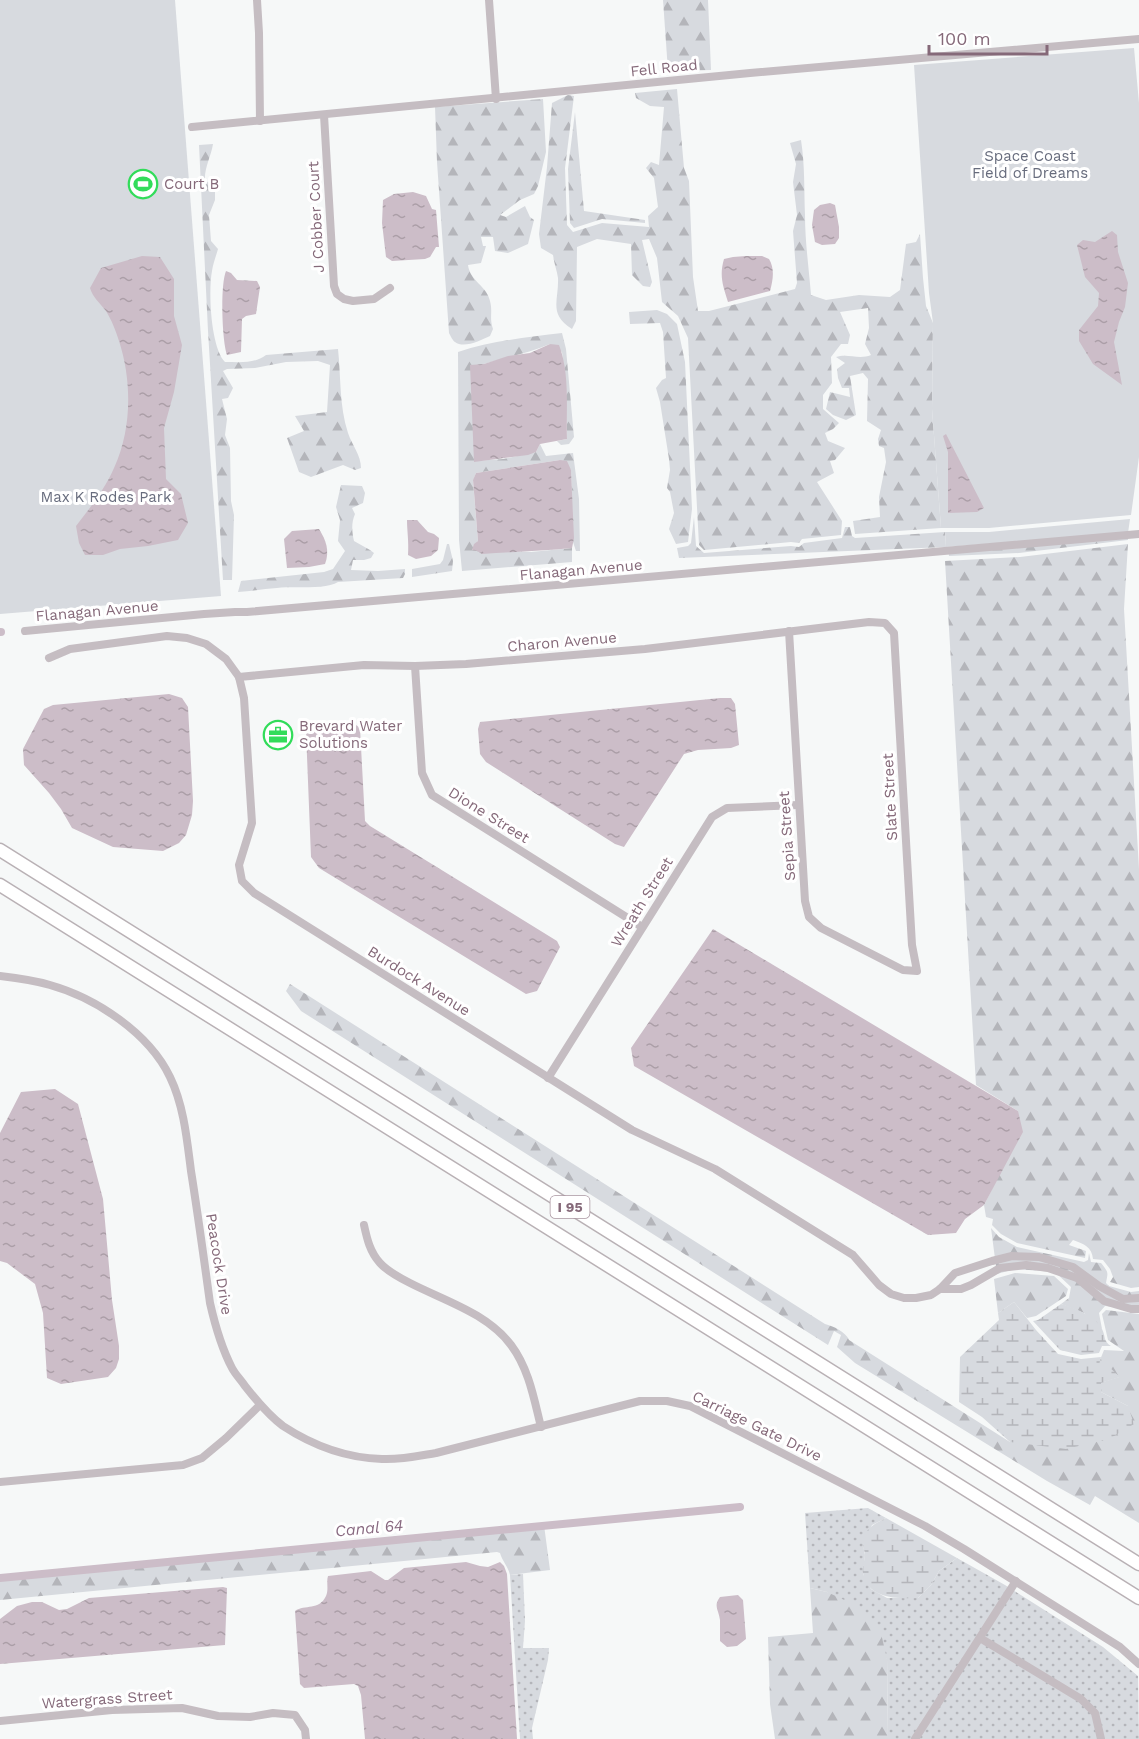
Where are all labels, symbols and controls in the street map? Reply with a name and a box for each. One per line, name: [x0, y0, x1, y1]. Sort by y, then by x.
scale bar: [929, 18, 1048, 56]
text: 100 m: [938, 28, 991, 49]
street label: Fell Road: [630, 56, 698, 80]
park label: Space Coast Field of Dreams: [972, 147, 1088, 182]
street label: J Cobber Court: [304, 160, 328, 273]
sports icon: Court B: [127, 168, 159, 200]
place label: Court B: [164, 175, 219, 193]
park label: Max K Rodes Park: [41, 488, 172, 506]
street label: Flanagan Avenue: [519, 556, 643, 584]
street label: Flanagan Avenue: [35, 597, 159, 625]
street label: Charon Avenue: [507, 628, 617, 656]
place label: Brevard Water Solutions: [299, 717, 402, 752]
office icon: Brevard Water Solutions: [262, 719, 294, 751]
street label: Slate Street: [879, 752, 901, 841]
street label: Dione Street: [445, 783, 533, 847]
street label: Sepia Street: [775, 790, 799, 882]
street label: Wreath Street: [607, 853, 677, 950]
street label: Burdock Avenue: [364, 942, 474, 1020]
road number: I 95: [550, 1196, 590, 1218]
street label: Peacock Drive: [202, 1212, 236, 1316]
street label: Carriage Gate Drive: [689, 1387, 825, 1465]
water label: Canal 64: [334, 1516, 404, 1540]
street label: Watergrass Street: [41, 1685, 174, 1713]

